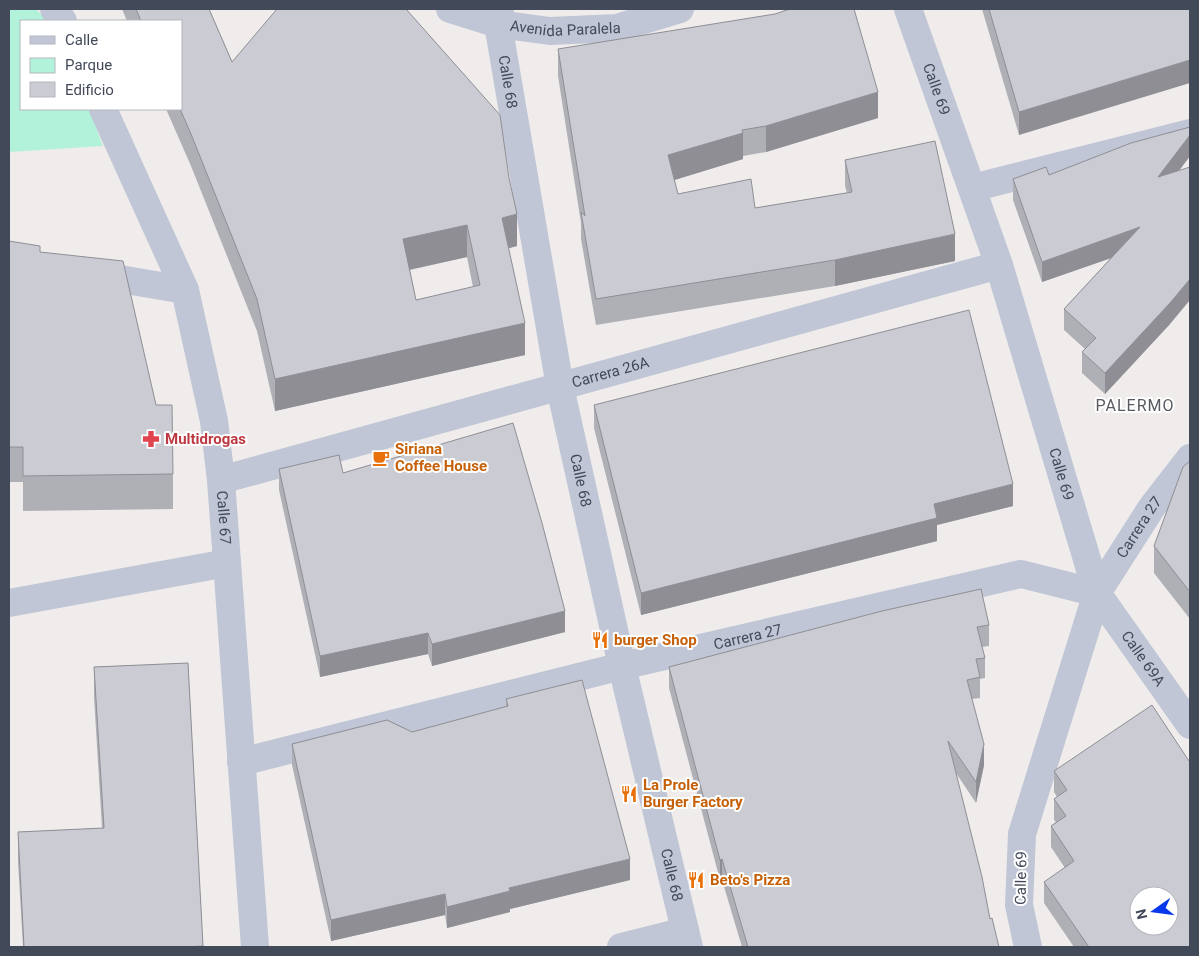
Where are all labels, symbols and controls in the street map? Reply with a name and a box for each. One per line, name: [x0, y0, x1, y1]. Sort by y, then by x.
street label: Avenida Paralela: [509, 17, 621, 40]
legend: [20, 20, 182, 110]
text: Calle: [65, 31, 98, 49]
street label: Calle 68: [495, 54, 521, 110]
text: Parque: [65, 56, 112, 74]
street label: Calle 69: [919, 61, 954, 117]
text: Edificio: [65, 81, 114, 99]
street label: Carrera 26A: [570, 353, 651, 392]
district label: PALERMO: [1096, 396, 1175, 415]
pharmacy icon: Multidrogas: [141, 429, 161, 449]
place label: Multidrogas: [165, 430, 246, 448]
place label: Siriana Coffee House: [395, 440, 487, 475]
street label: Calle 69: [1045, 446, 1078, 503]
cafe icon: Siriana Coffee House: [371, 448, 391, 468]
street label: Calle 68: [566, 452, 595, 509]
street label: Calle 67: [213, 490, 235, 545]
street label: Carrera 27: [1113, 493, 1166, 561]
street label: Carrera 27: [712, 620, 784, 654]
street label: Calle 69A: [1118, 627, 1169, 690]
restaurant icon: burger Shop: [590, 630, 610, 650]
place label: burger Shop: [614, 631, 697, 649]
place label: La Prole Burger Factory: [643, 776, 743, 811]
restaurant icon: La Prole Burger Factory: [619, 784, 639, 804]
street label: Calle 68: [657, 847, 687, 903]
street label: Calle 69: [1012, 851, 1030, 905]
restaurant icon: Beto's Pizza: [686, 870, 706, 890]
place label: Beto's Pizza: [710, 871, 790, 889]
north arrow: [1129, 886, 1179, 936]
text: N: [1132, 907, 1150, 921]

